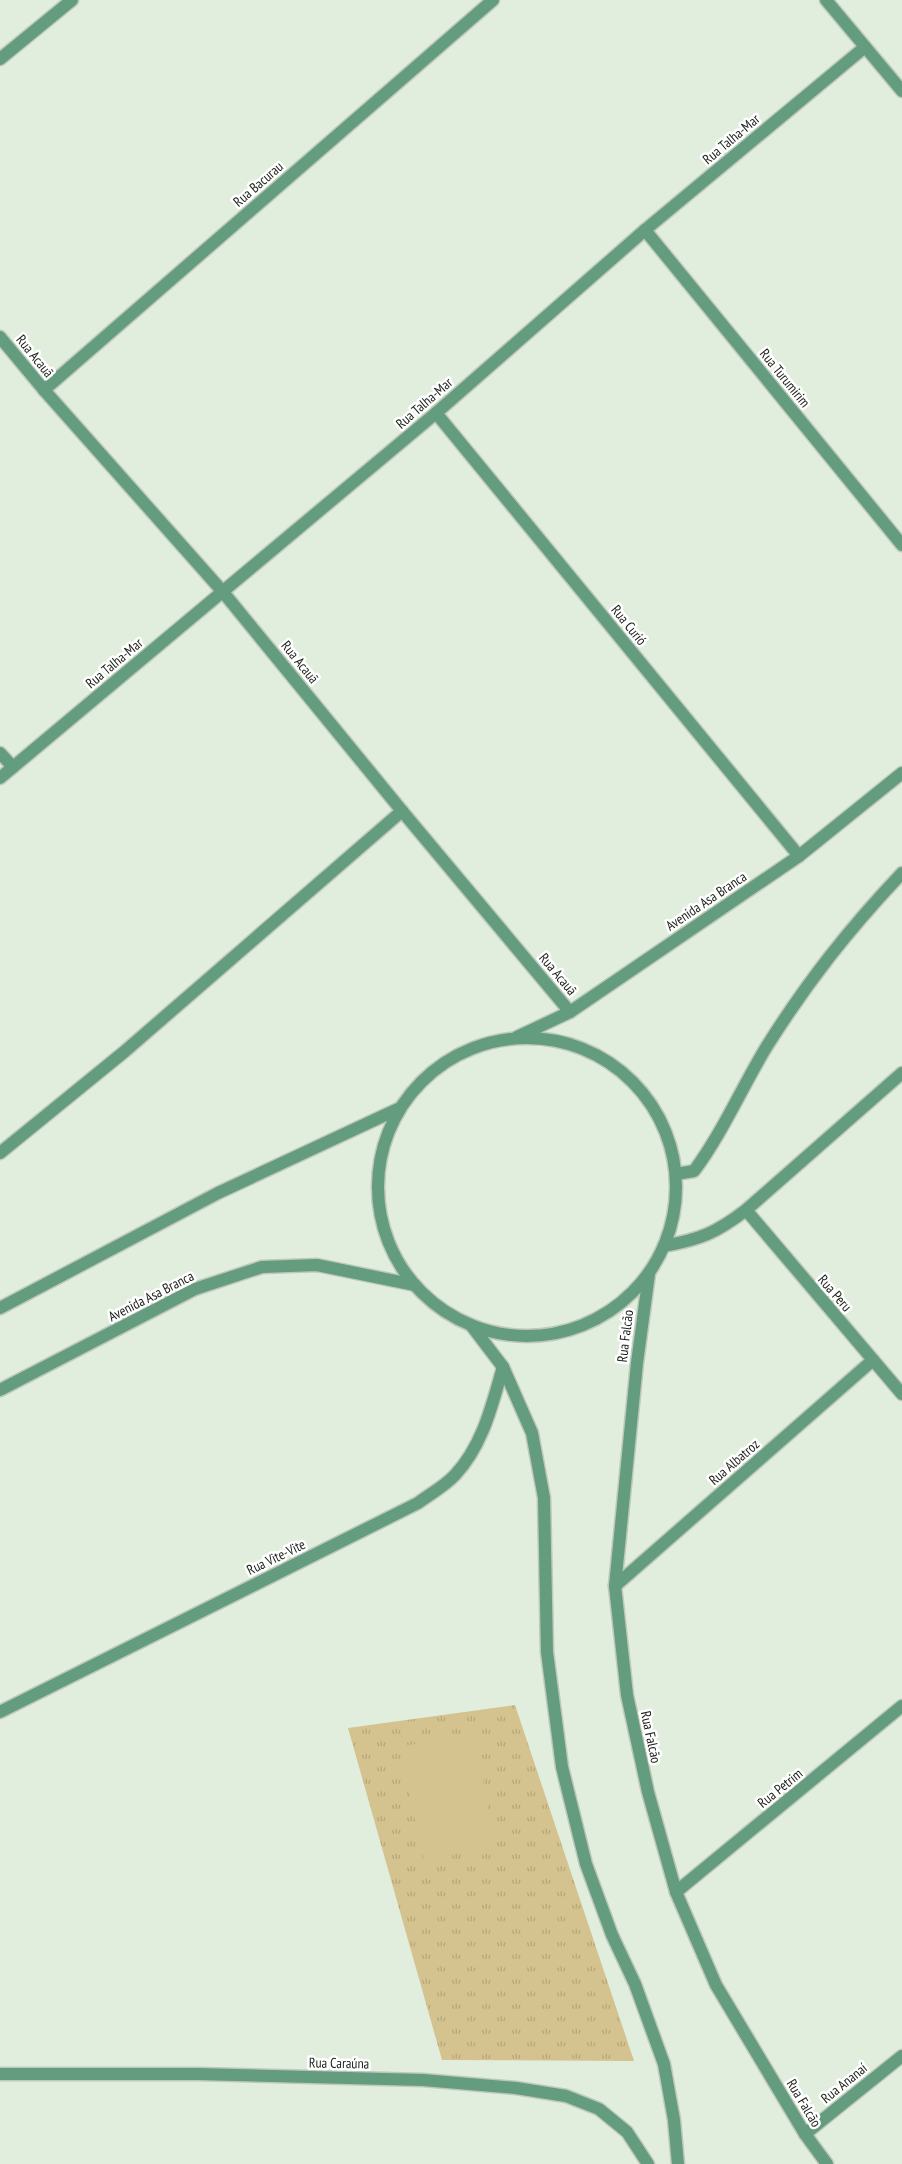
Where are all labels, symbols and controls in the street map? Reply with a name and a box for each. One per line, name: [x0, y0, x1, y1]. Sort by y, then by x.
street label: Rua Talha-Mar: [699, 110, 763, 168]
street label: Rua Bacurau: [229, 157, 287, 211]
street label: Rua Acauã: [12, 331, 58, 381]
street label: Rua Turumirim: [756, 345, 814, 411]
street label: Rua Talha-Mar: [392, 373, 456, 432]
street label: Rua Curió: [607, 601, 651, 649]
street label: Rua Talha-Mar: [82, 634, 146, 692]
street label: Rua Acauã: [277, 637, 323, 687]
street label: Avenida Asa Branca: [662, 867, 750, 935]
street label: Rua Acauã: [535, 949, 581, 999]
street label: Avenida Asa Branca: [105, 1267, 197, 1325]
street label: Rua Peru: [814, 1271, 856, 1315]
street label: Rua Falcão: [613, 1309, 637, 1363]
street label: Rua Albatroz: [705, 1435, 763, 1489]
street label: Rua Vite-Vite: [244, 1535, 308, 1579]
street label: Rua Falcão: [637, 1709, 665, 1765]
street label: Rua Petrim: [754, 1764, 806, 1812]
street label: Rua Caraúna: [309, 2053, 369, 2073]
street label: Rua Ananaí: [817, 2059, 871, 2107]
street label: Rua Falcão: [783, 2076, 825, 2130]

